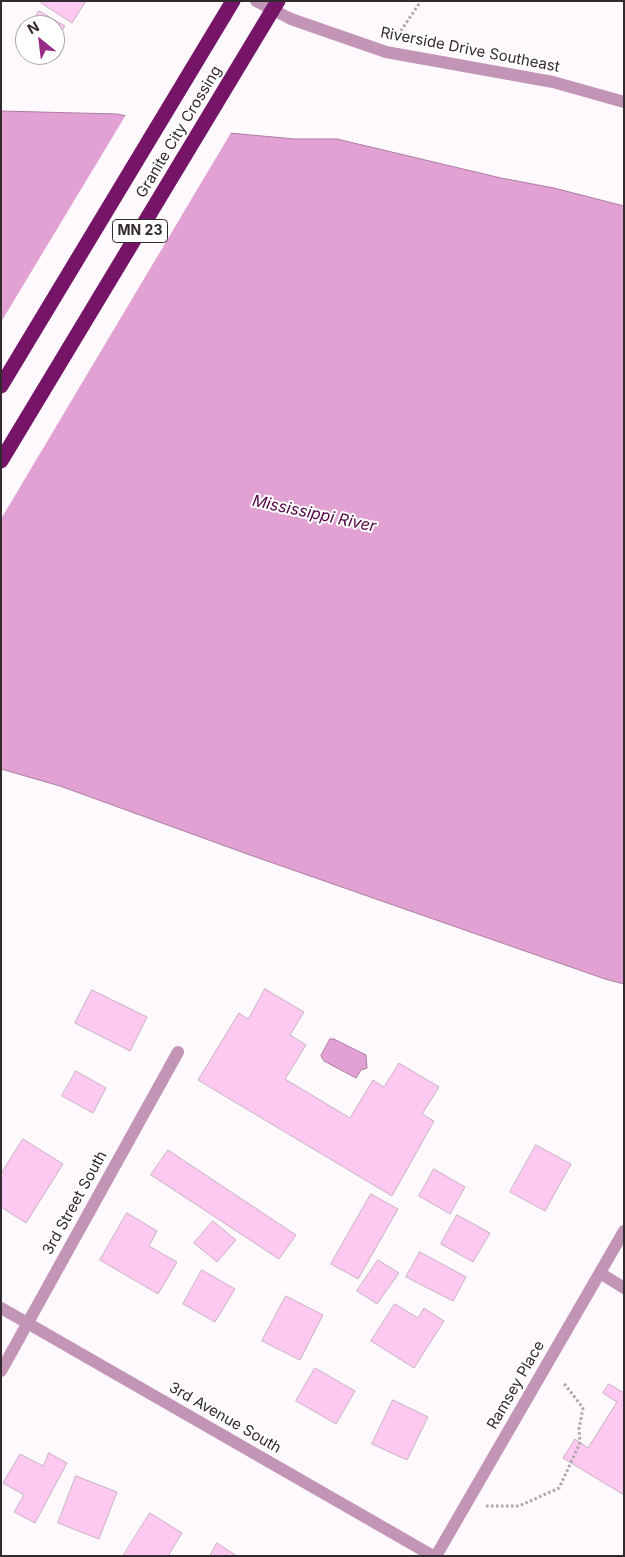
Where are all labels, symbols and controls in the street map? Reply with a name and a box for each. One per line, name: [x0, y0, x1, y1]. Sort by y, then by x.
north arrow: [15, 15, 65, 65]
text: N: [24, 17, 42, 37]
street label: Riverside Drive Southeast: [379, 24, 561, 76]
street label: Granite City Crossing: [132, 63, 226, 201]
road number: MN 23: [112, 220, 168, 242]
water label: Mississippi River: [250, 492, 378, 536]
street label: 3rd Street South: [39, 1148, 111, 1258]
street label: Ramsey Place: [483, 1338, 549, 1432]
street label: 3rd Avenue South: [166, 1379, 284, 1457]

